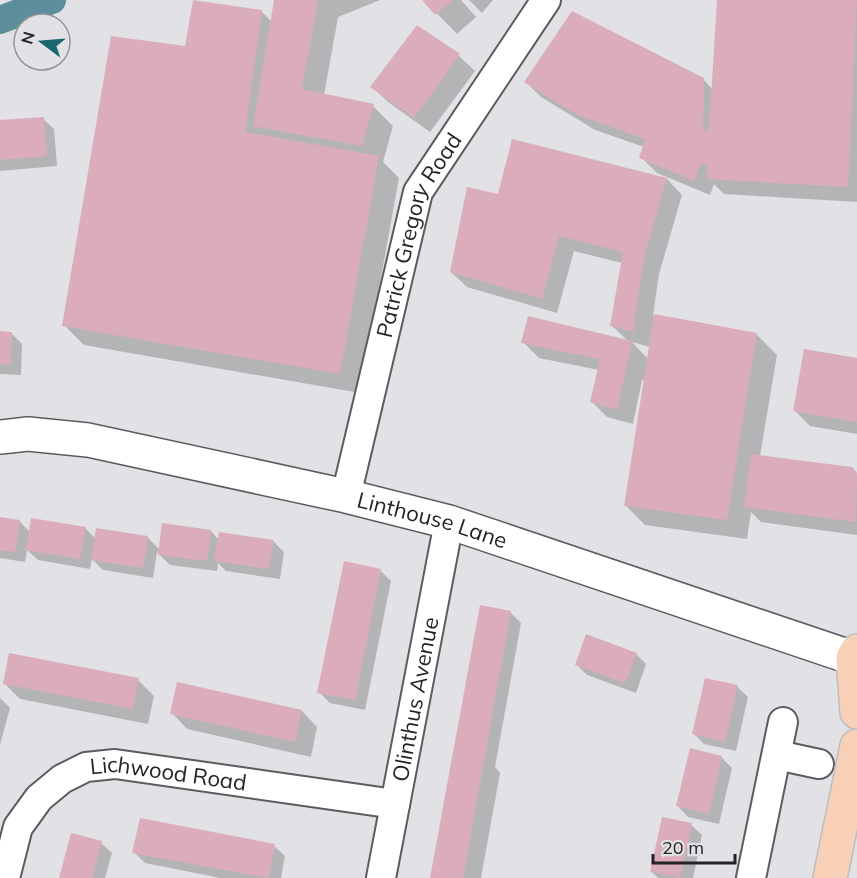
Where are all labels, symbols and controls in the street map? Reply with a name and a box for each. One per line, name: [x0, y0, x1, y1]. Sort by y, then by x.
north arrow: [12, 12, 72, 72]
text: N: [16, 29, 39, 46]
street label: Patrick Gregory Road: [370, 127, 468, 340]
street label: Linthouse Lane: [354, 485, 511, 555]
street label: Olinthus Avenue: [386, 615, 445, 784]
street label: Lichwood Road: [88, 750, 248, 797]
scale bar: [653, 827, 736, 865]
text: 20 m: [662, 836, 704, 859]

